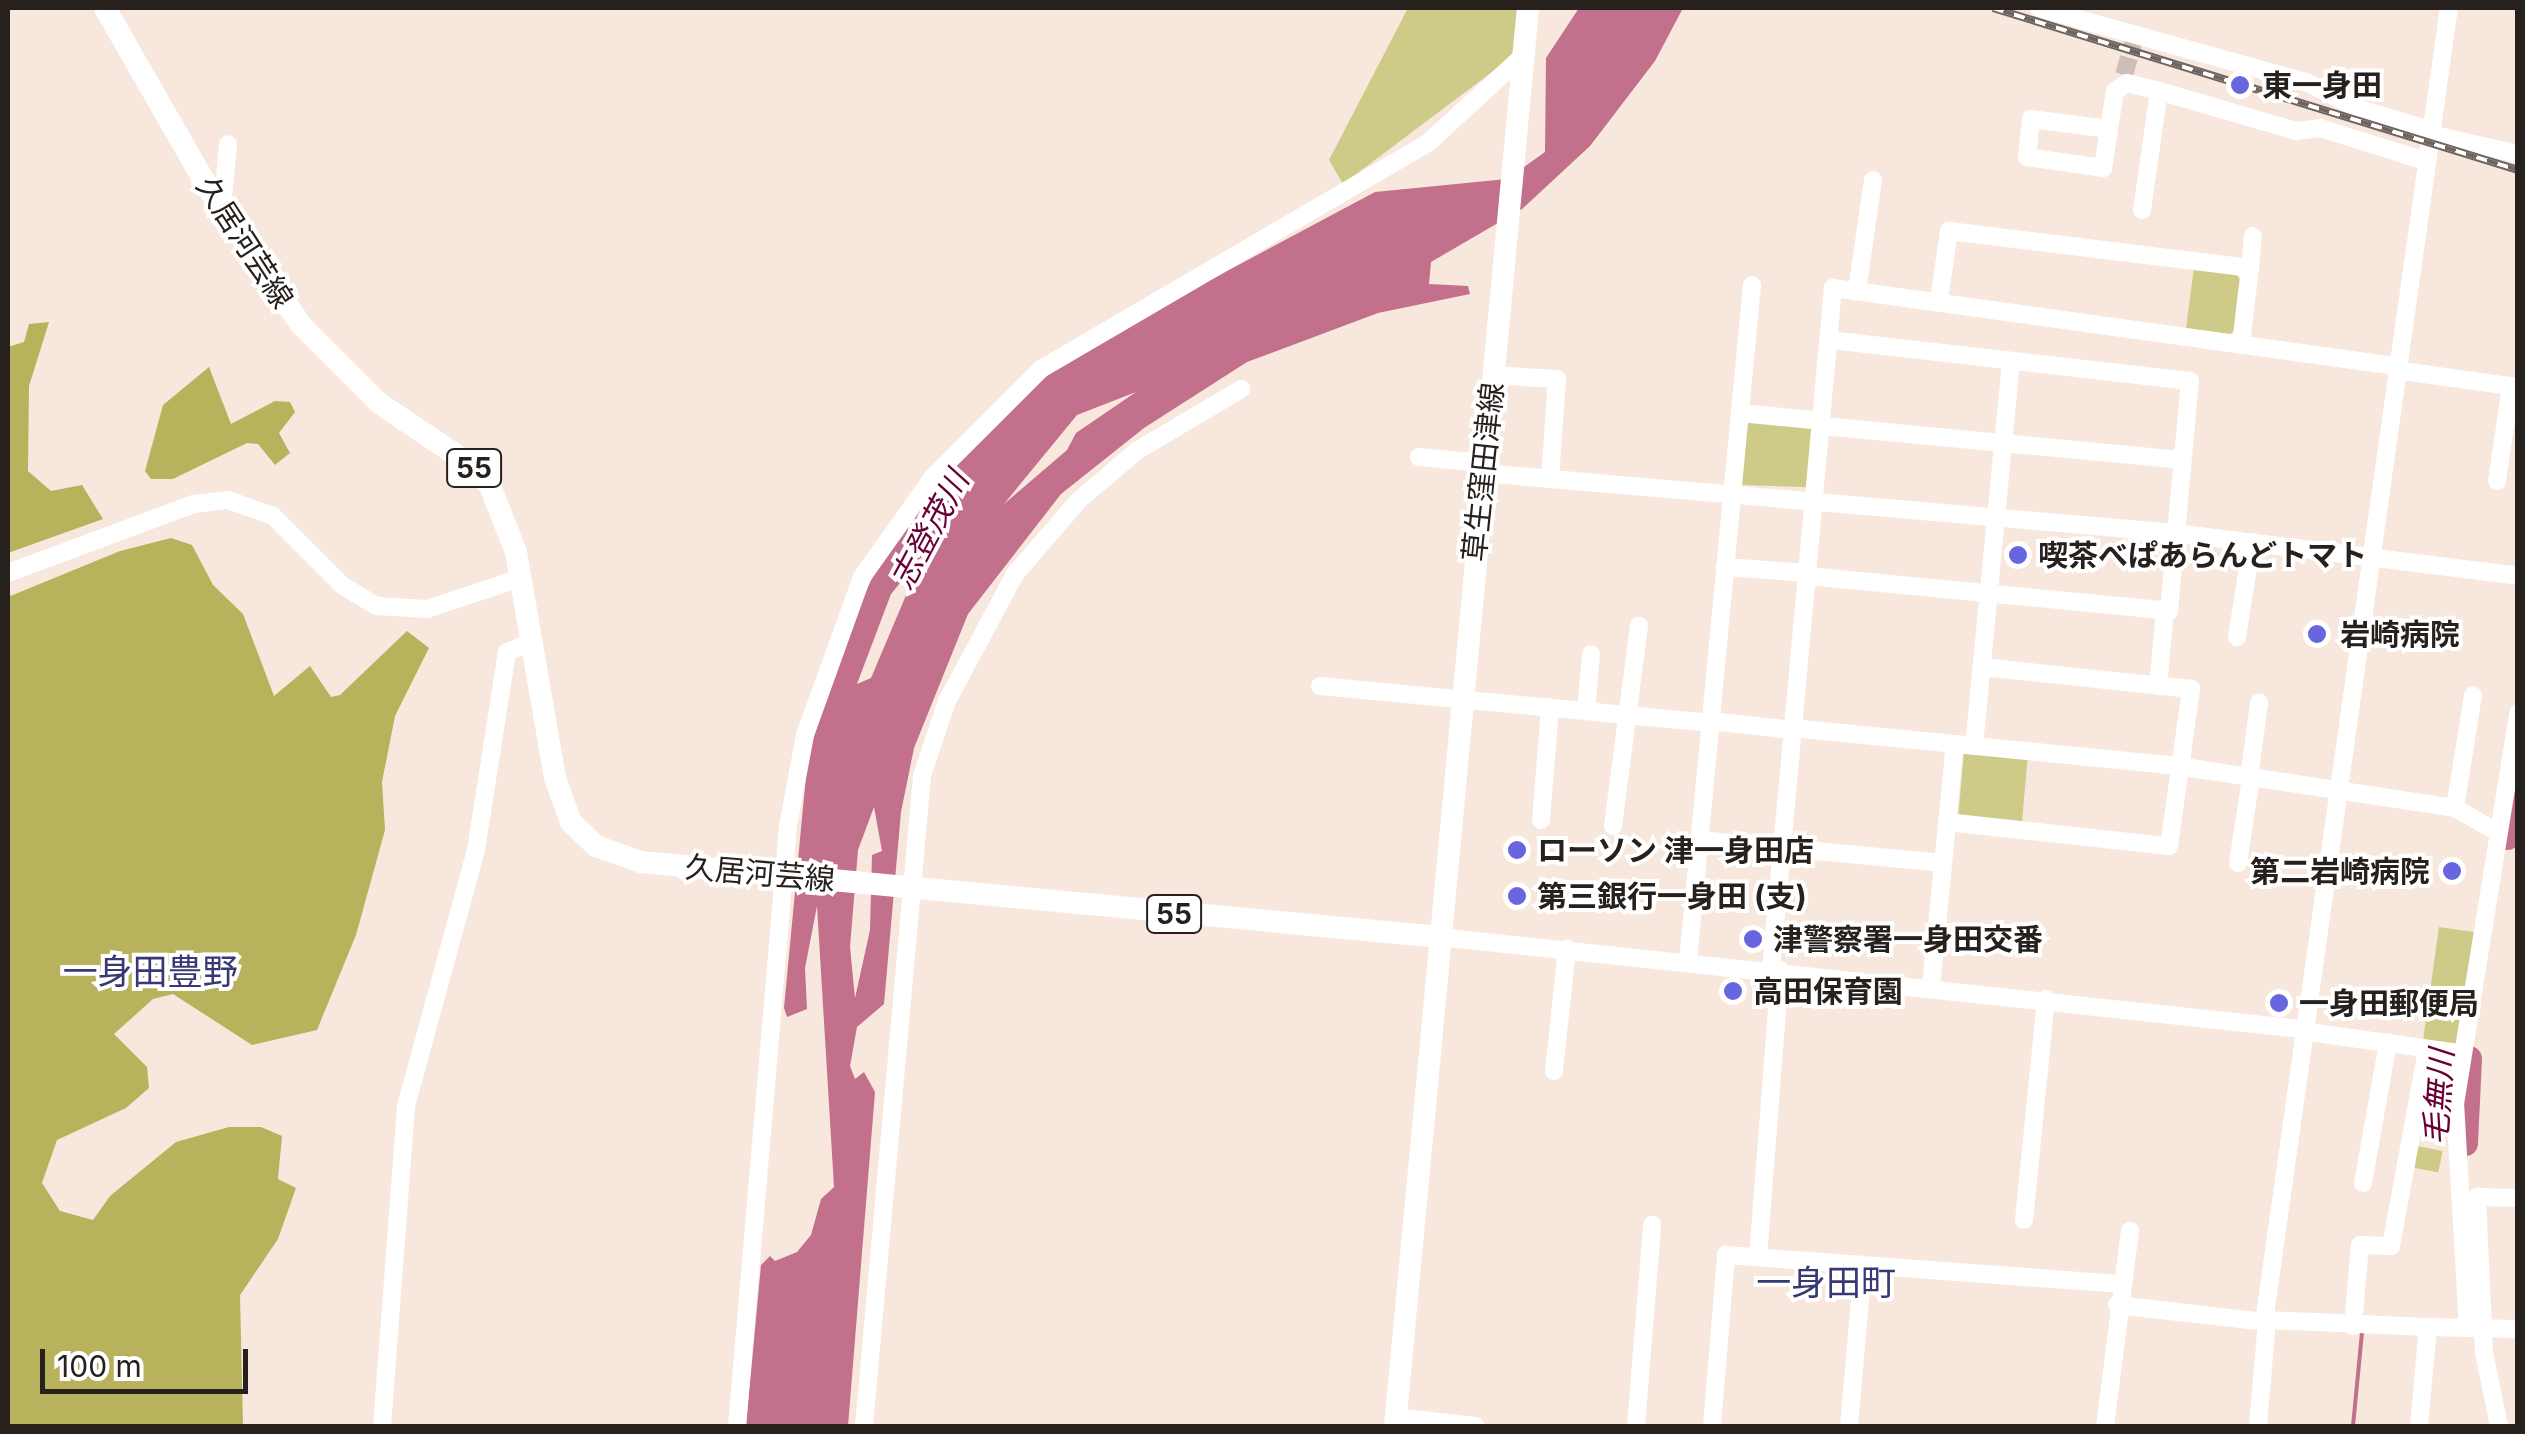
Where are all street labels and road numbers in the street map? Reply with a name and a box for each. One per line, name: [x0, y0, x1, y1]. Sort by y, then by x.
street label: 久居河芸線: [189, 169, 301, 315]
street label: 草生窪田津線: [1456, 381, 1510, 563]
road number: 55: [444, 445, 504, 491]
street label: 久居河芸線: [684, 849, 836, 897]
road number: 55: [1144, 891, 1204, 937]

